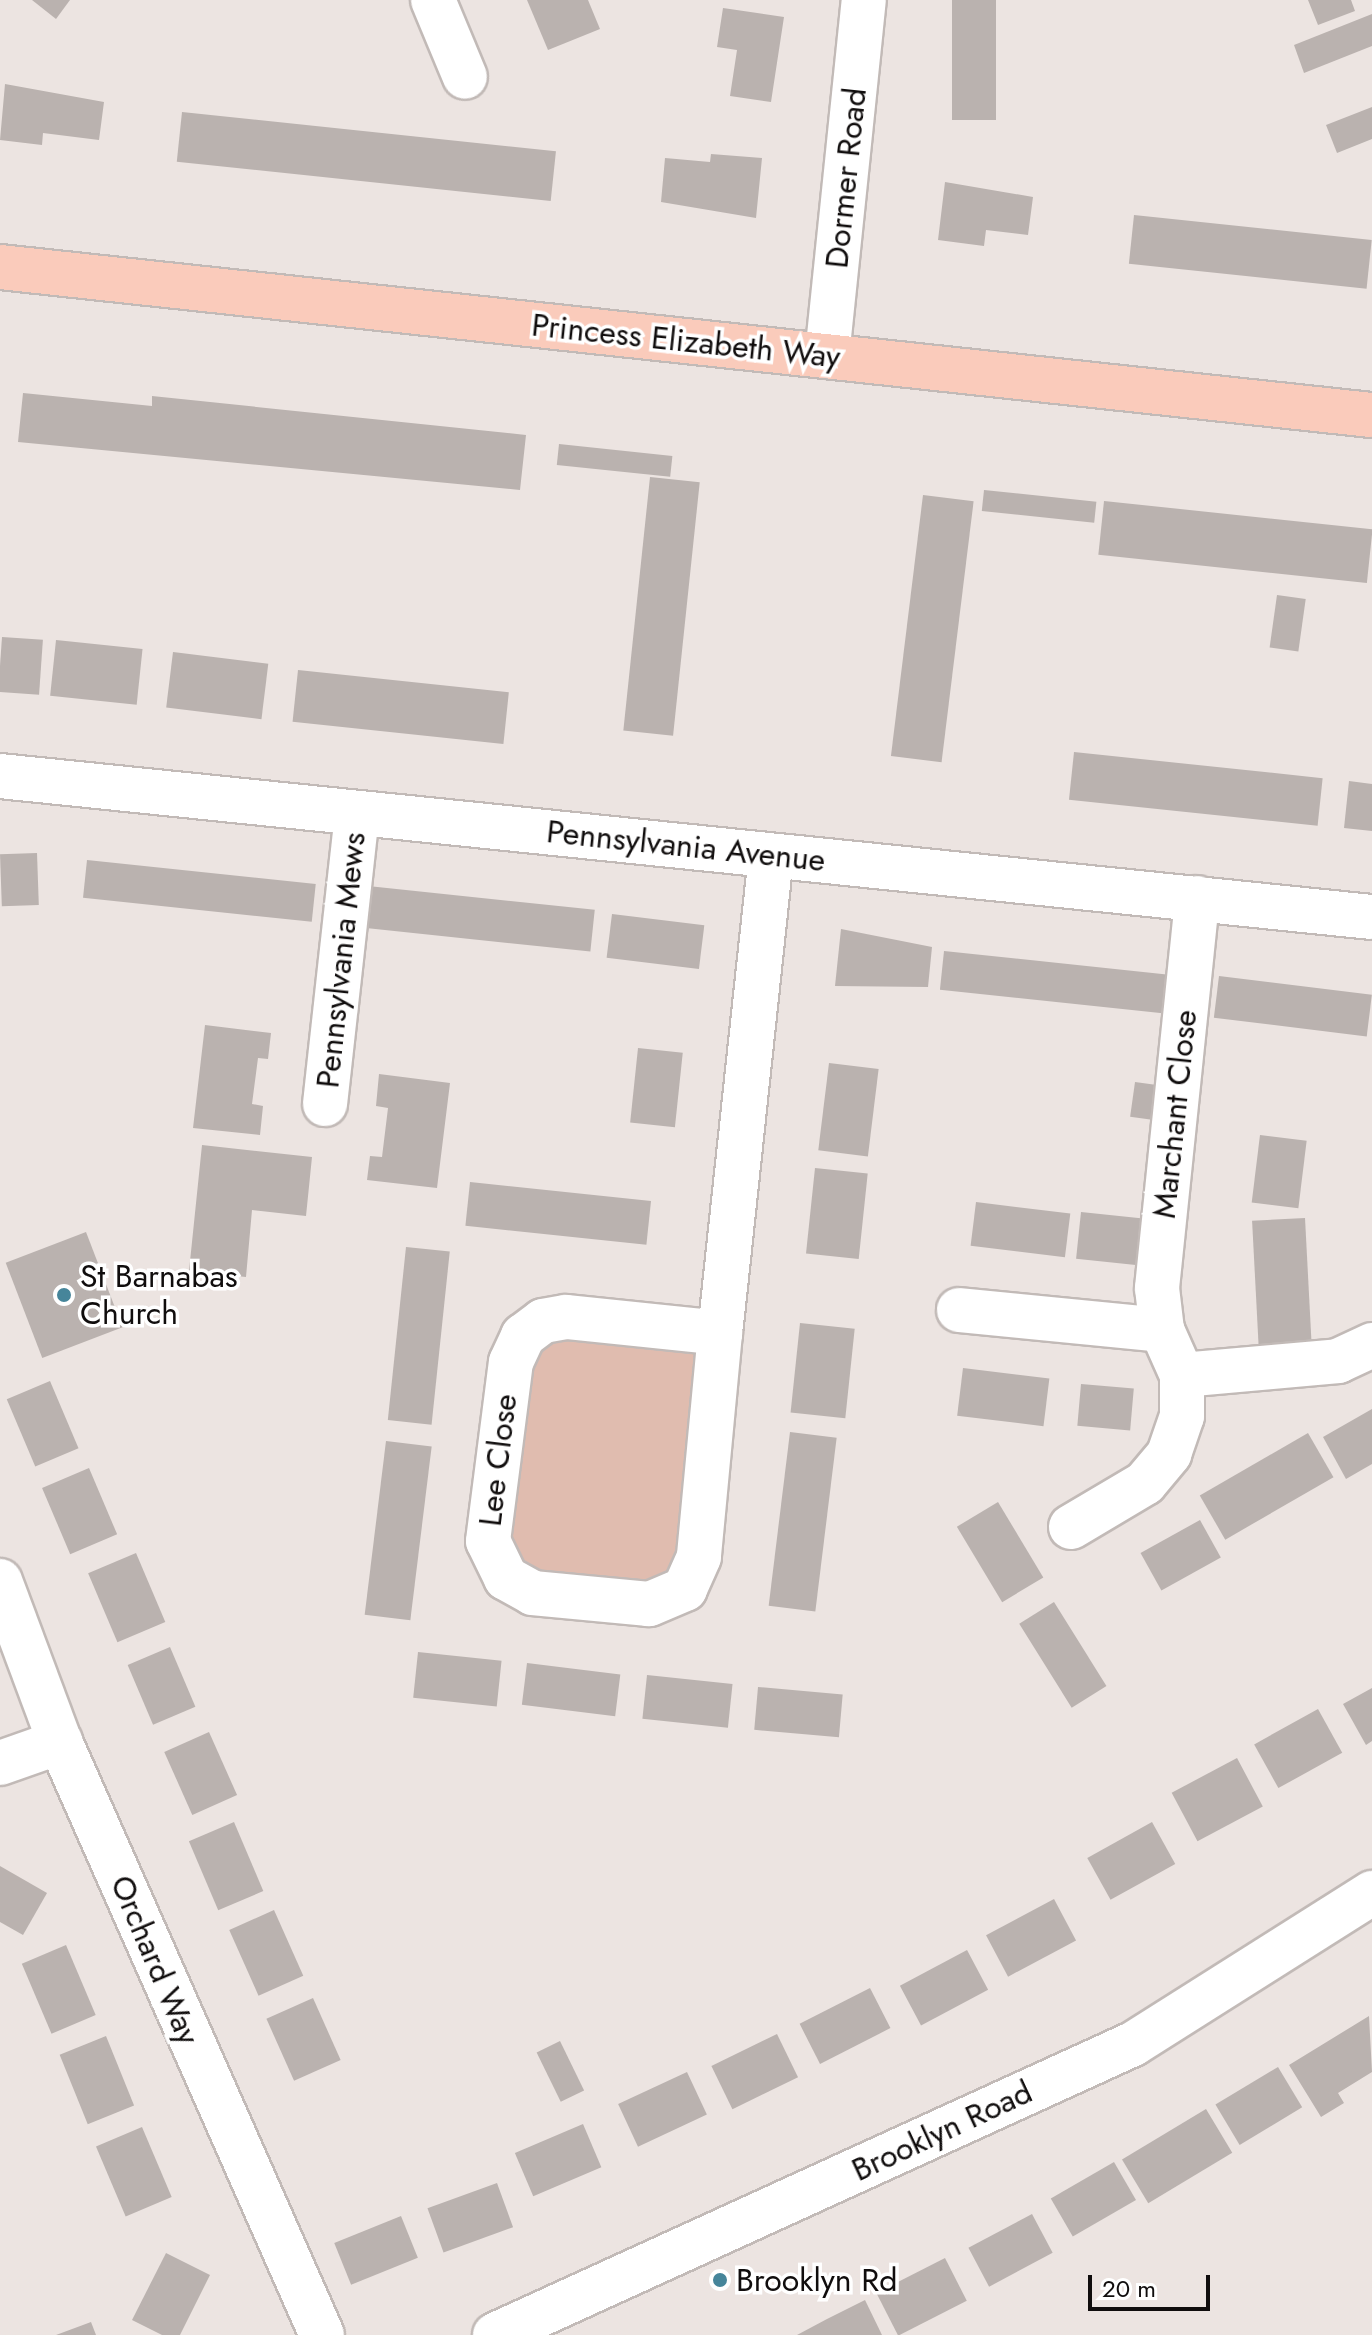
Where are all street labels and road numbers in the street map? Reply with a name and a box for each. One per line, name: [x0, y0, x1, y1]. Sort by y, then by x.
street label: Dormer Road: [817, 86, 875, 270]
street label: Princess Elizabeth Way: [530, 306, 842, 376]
street label: Pennsylvania Avenue: [545, 812, 827, 880]
street label: Pennsylvania Mews: [308, 830, 374, 1090]
street label: Marchant Close: [1145, 1008, 1205, 1220]
street label: Lee Close: [471, 1392, 525, 1528]
street label: Orchard Way: [102, 1870, 208, 2050]
street label: Brooklyn Road: [846, 2073, 1038, 2189]

